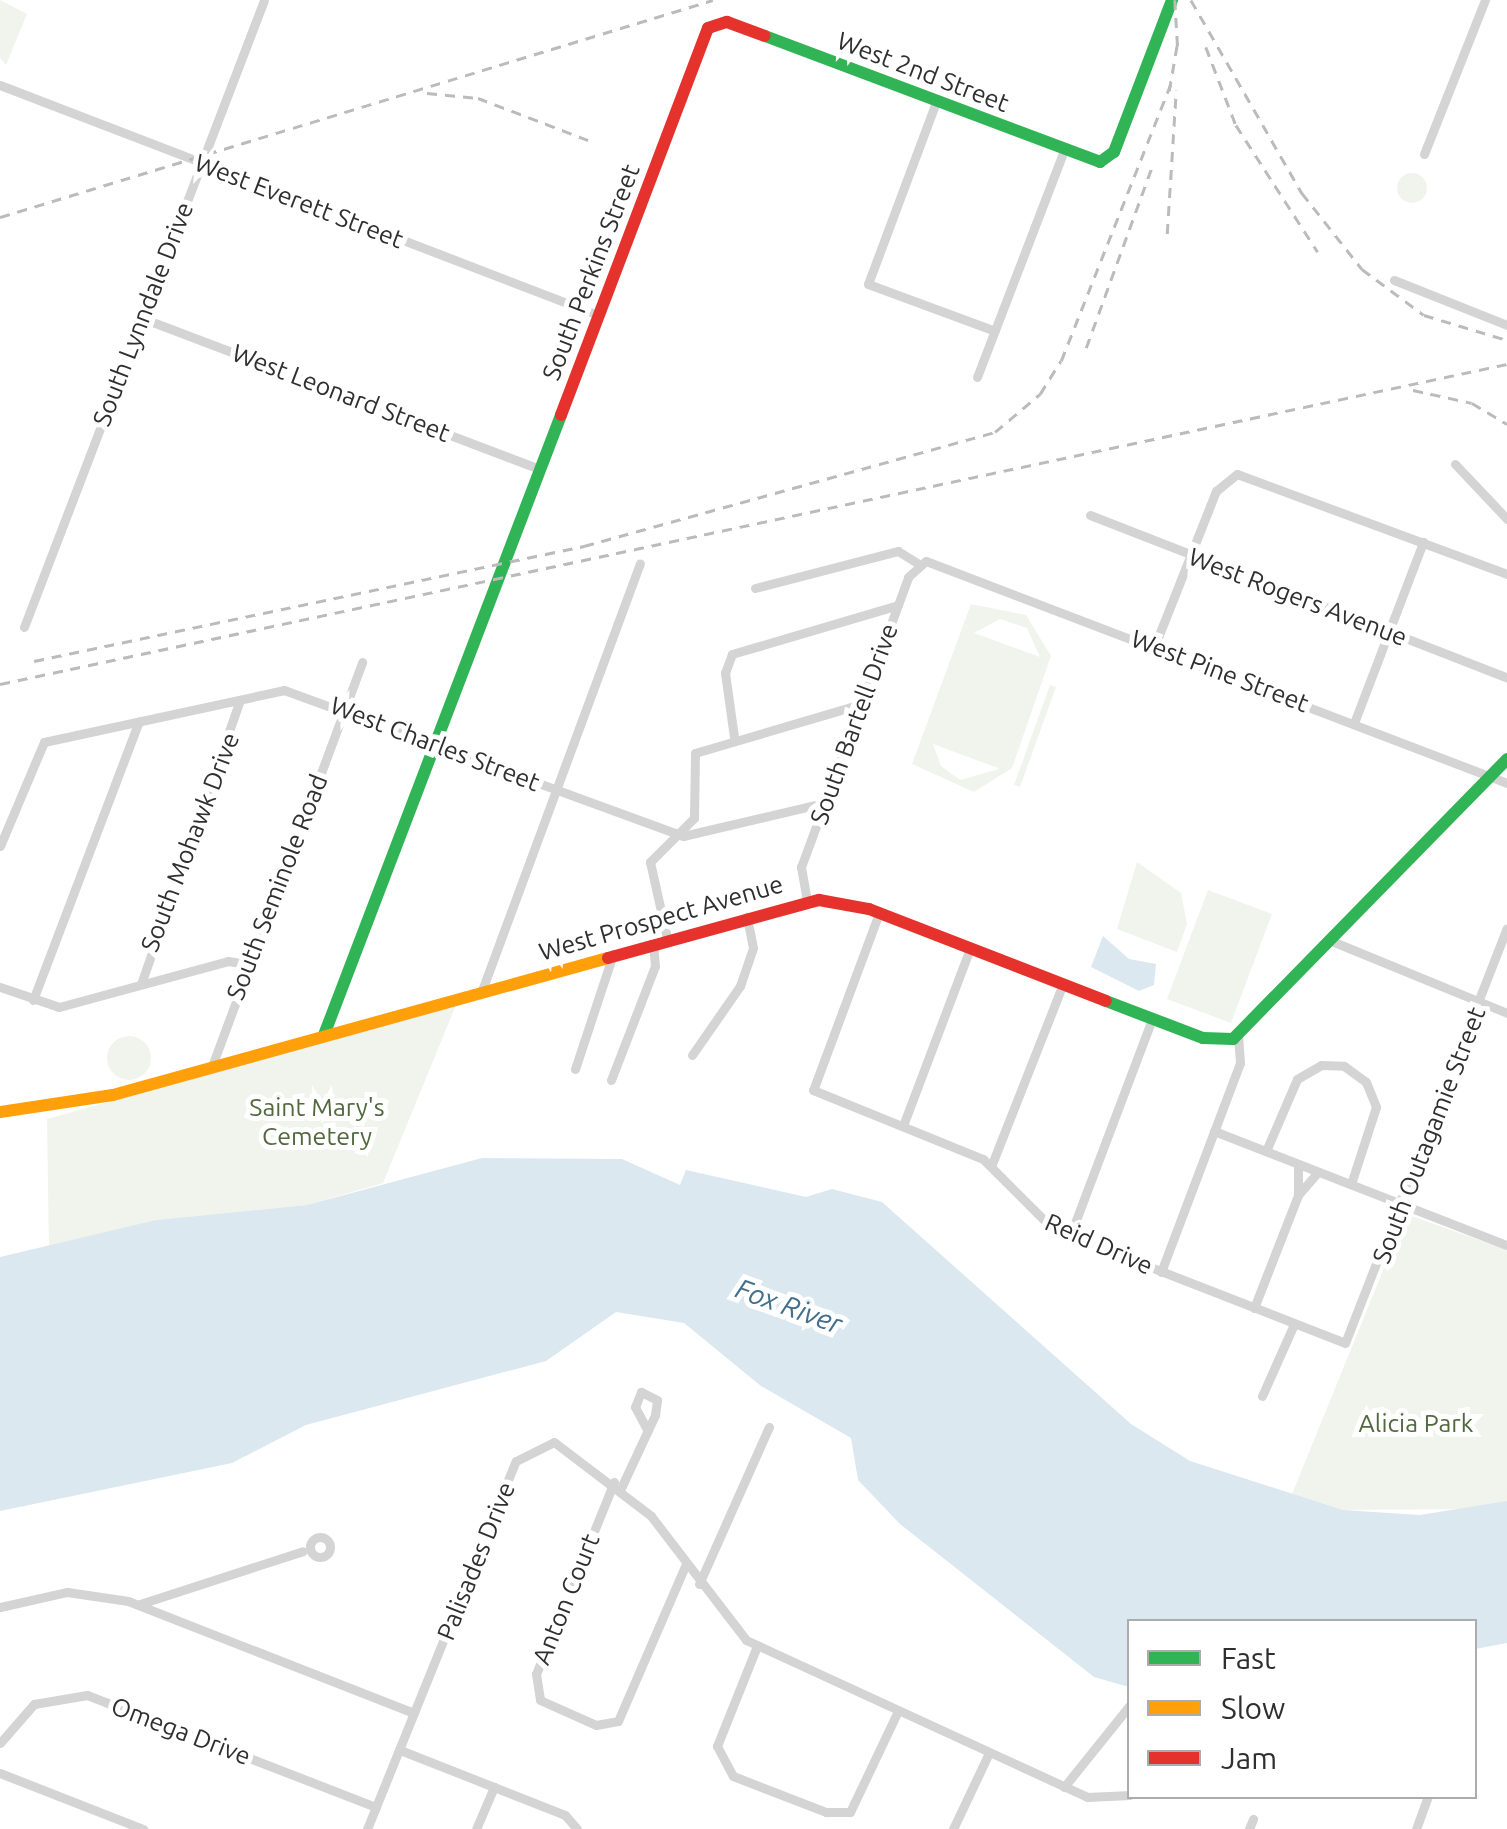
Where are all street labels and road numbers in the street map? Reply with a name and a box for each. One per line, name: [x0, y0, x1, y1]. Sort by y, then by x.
street label: West 2nd Street: [833, 25, 1013, 119]
street label: West Everett Street: [190, 147, 408, 255]
street label: South Perkins Street: [536, 160, 646, 384]
street label: South Lynndale Drive: [86, 198, 200, 430]
street label: West Leonard Street: [228, 338, 454, 448]
street label: West Rogers Avenue: [1185, 542, 1411, 652]
street label: South Bartell Drive: [804, 619, 904, 829]
street label: West Pine Street: [1127, 623, 1313, 719]
street label: West Charles Street: [326, 690, 544, 798]
street label: South Mohawk Drive: [134, 728, 246, 956]
street label: South Seminole Road: [220, 770, 334, 1004]
street label: West Prospect Avenue: [535, 869, 787, 967]
street label: South Outagamie Street: [1366, 1003, 1492, 1267]
street label: Reid Drive: [1040, 1207, 1158, 1281]
street label: Palisades Drive: [431, 1477, 521, 1645]
street label: Anton Court: [526, 1529, 606, 1669]
street label: Omega Drive: [107, 1691, 255, 1771]

